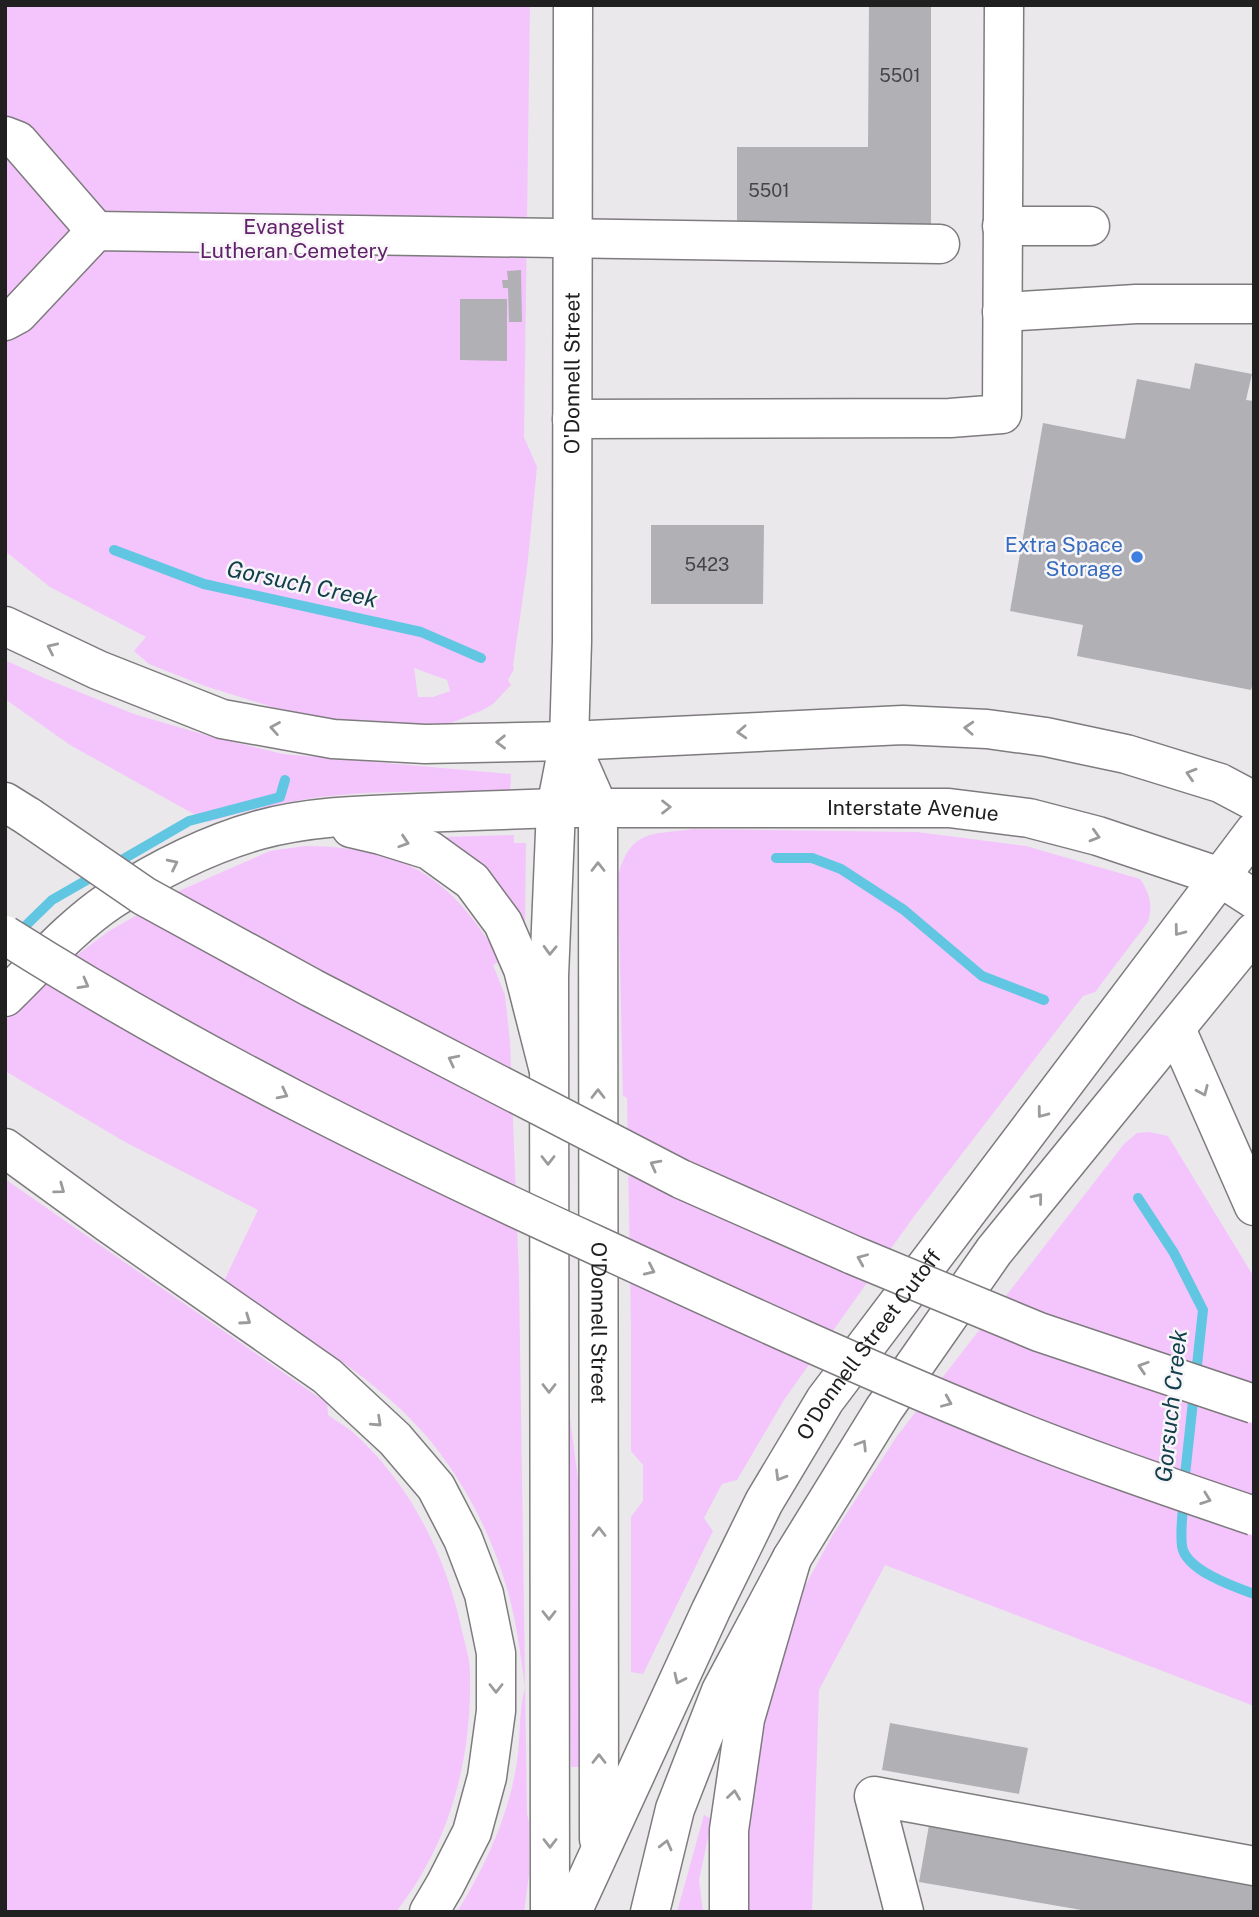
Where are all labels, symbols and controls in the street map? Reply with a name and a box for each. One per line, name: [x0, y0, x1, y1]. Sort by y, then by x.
house number: 5501: [879, 65, 921, 86]
house number: 5501: [748, 180, 790, 201]
park label: Evangelist Lutheran Cemetery: [200, 214, 388, 263]
street label: O'Donnell Street: [559, 292, 585, 454]
place label: Extra Space Storage: [1005, 532, 1123, 581]
marker: Extra Space Storage: [1129, 549, 1145, 565]
water label: Gorsuch Creek: [224, 554, 380, 613]
house number: 5423: [685, 554, 729, 575]
one-way arrow: [47, 642, 59, 656]
one-way arrow: [269, 721, 281, 736]
one-way arrow: [963, 721, 974, 736]
one-way arrow: [736, 725, 747, 740]
one-way arrow: [495, 734, 506, 750]
one-way arrow: [1186, 767, 1198, 782]
street label: Interstate Avenue: [827, 795, 1000, 826]
one-way arrow: [662, 799, 672, 815]
one-way arrow: [1089, 827, 1101, 842]
one-way arrow: [398, 834, 410, 848]
one-way arrow: [166, 858, 178, 872]
one-way arrow: [590, 861, 606, 872]
one-way arrow: [1174, 923, 1187, 936]
one-way arrow: [543, 945, 558, 956]
one-way arrow: [77, 976, 89, 989]
one-way arrow: [448, 1054, 460, 1068]
one-way arrow: [1195, 1084, 1209, 1097]
one-way arrow: [276, 1085, 288, 1099]
one-way arrow: [590, 1089, 606, 1099]
one-way arrow: [1037, 1105, 1050, 1118]
one-way arrow: [540, 1155, 556, 1166]
one-way arrow: [650, 1160, 662, 1173]
one-way arrow: [52, 1181, 65, 1193]
one-way arrow: [1029, 1194, 1042, 1206]
street label: O'Donnell Street: [586, 1242, 612, 1404]
street label: O'Donnell Street Cutoff: [791, 1244, 946, 1444]
one-way arrow: [856, 1253, 869, 1267]
one-way arrow: [643, 1262, 655, 1276]
one-way arrow: [238, 1312, 251, 1324]
water label: Gorsuch Creek: [1149, 1328, 1192, 1484]
one-way arrow: [1137, 1361, 1149, 1375]
one-way arrow: [541, 1383, 557, 1393]
one-way arrow: [941, 1393, 953, 1407]
one-way arrow: [369, 1414, 382, 1426]
one-way arrow: [853, 1439, 866, 1452]
one-way arrow: [775, 1468, 788, 1481]
one-way arrow: [1199, 1491, 1211, 1505]
one-way arrow: [591, 1526, 607, 1536]
one-way arrow: [541, 1610, 557, 1621]
one-way arrow: [673, 1672, 687, 1685]
one-way arrow: [488, 1683, 504, 1694]
one-way arrow: [591, 1753, 607, 1764]
one-way arrow: [726, 1789, 741, 1801]
one-way arrow: [542, 1838, 558, 1848]
one-way arrow: [658, 1840, 672, 1852]

